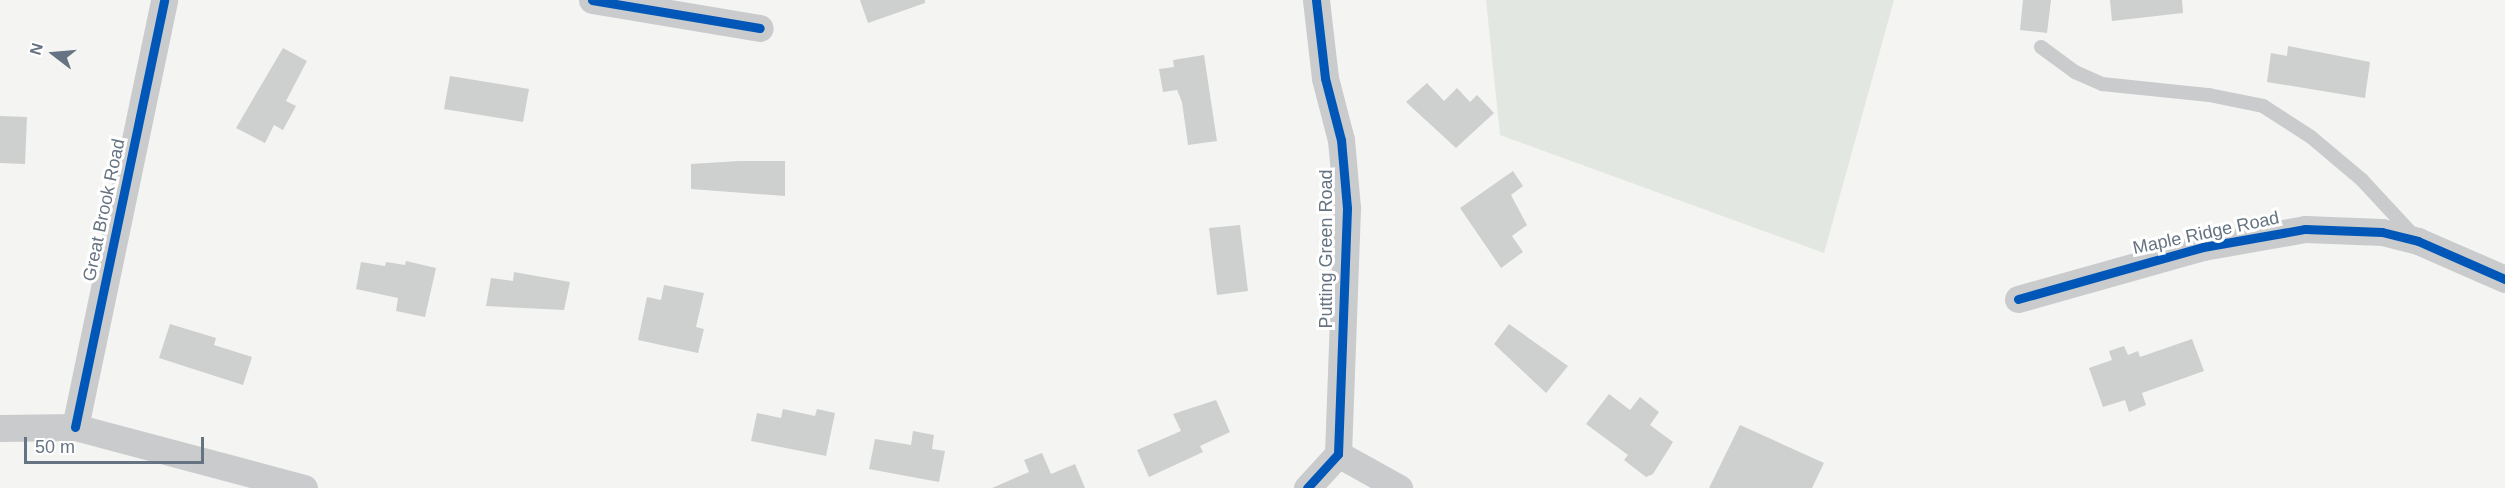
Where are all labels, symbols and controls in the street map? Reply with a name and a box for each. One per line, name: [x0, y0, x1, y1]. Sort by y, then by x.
north arrow: [24, 24, 84, 84]
text: N: [26, 41, 46, 57]
street label: Great Brook Road: [78, 137, 130, 283]
street label: Putting Green Road: [1315, 169, 1337, 329]
street label: Maple Ridge Road: [2131, 207, 2281, 259]
scale bar: [27, 425, 207, 463]
text: 50 m: [35, 437, 75, 457]

